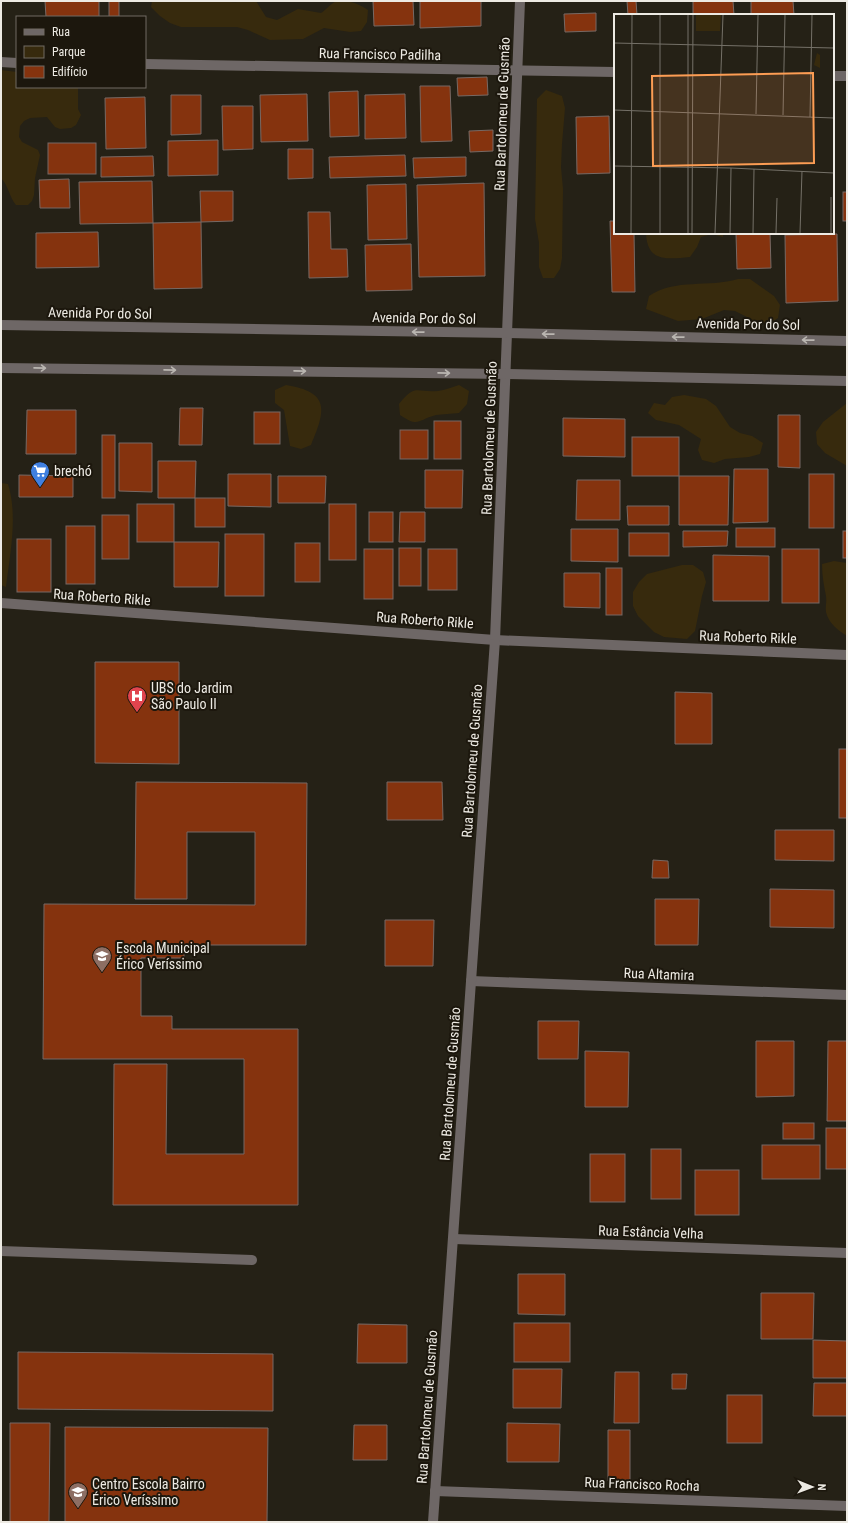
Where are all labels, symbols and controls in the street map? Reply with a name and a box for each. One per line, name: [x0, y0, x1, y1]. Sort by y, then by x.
inset map: [614, 14, 834, 234]
legend: [16, 16, 146, 88]
text: Rua: [52, 25, 70, 39]
street label: Rua Bartolomeu de Gusmão: [491, 37, 513, 191]
text: Parque: [52, 45, 86, 59]
street label: Rua Francisco Padilha: [319, 45, 441, 63]
text: Edifício: [52, 65, 88, 79]
street label: Avenida Por do Sol: [48, 304, 152, 322]
street label: Avenida Por do Sol: [372, 309, 476, 327]
street label: Avenida Por do Sol: [696, 315, 800, 333]
one-way arrow: [412, 328, 425, 336]
one-way arrow: [542, 330, 555, 338]
one-way arrow: [672, 333, 685, 341]
one-way arrow: [802, 336, 815, 344]
street label: Rua Bartolomeu de Gusmão: [478, 361, 500, 515]
one-way arrow: [33, 365, 46, 372]
one-way arrow: [163, 366, 176, 374]
one-way arrow: [293, 367, 306, 375]
one-way arrow: [437, 369, 450, 377]
supermarket icon: brechó: [29, 460, 51, 488]
place label: brechó: [54, 463, 92, 479]
street label: Rua Roberto Rikle: [53, 586, 152, 608]
street label: Rua Roberto Rikle: [376, 609, 475, 631]
street label: Rua Roberto Rikle: [699, 627, 797, 647]
place label: UBS do Jardim São Paulo II: [151, 680, 232, 712]
street label: Rua Bartolomeu de Gusmão: [459, 684, 485, 838]
hospital icon: UBS do Jardim São Paulo II: [126, 685, 148, 713]
place label: Escola Municipal Érico Veríssimo: [116, 940, 210, 972]
school or university icon: Escola Municipal Érico Veríssimo: [91, 945, 113, 973]
street label: Rua Altamira: [623, 965, 695, 983]
street label: Rua Bartolomeu de Gusmão: [437, 1007, 463, 1161]
street label: Rua Estância Velha: [598, 1222, 704, 1242]
street label: Rua Bartolomeu de Gusmão: [414, 1330, 440, 1484]
north arrow: [792, 1467, 832, 1507]
street label: Rua Francisco Rocha: [584, 1474, 700, 1494]
place label: Centro Escola Bairro Érico Veríssimo: [92, 1476, 205, 1508]
school or university icon: Centro Escola Bairro Érico Veríssimo: [67, 1481, 89, 1509]
text: N: [815, 1484, 828, 1491]

